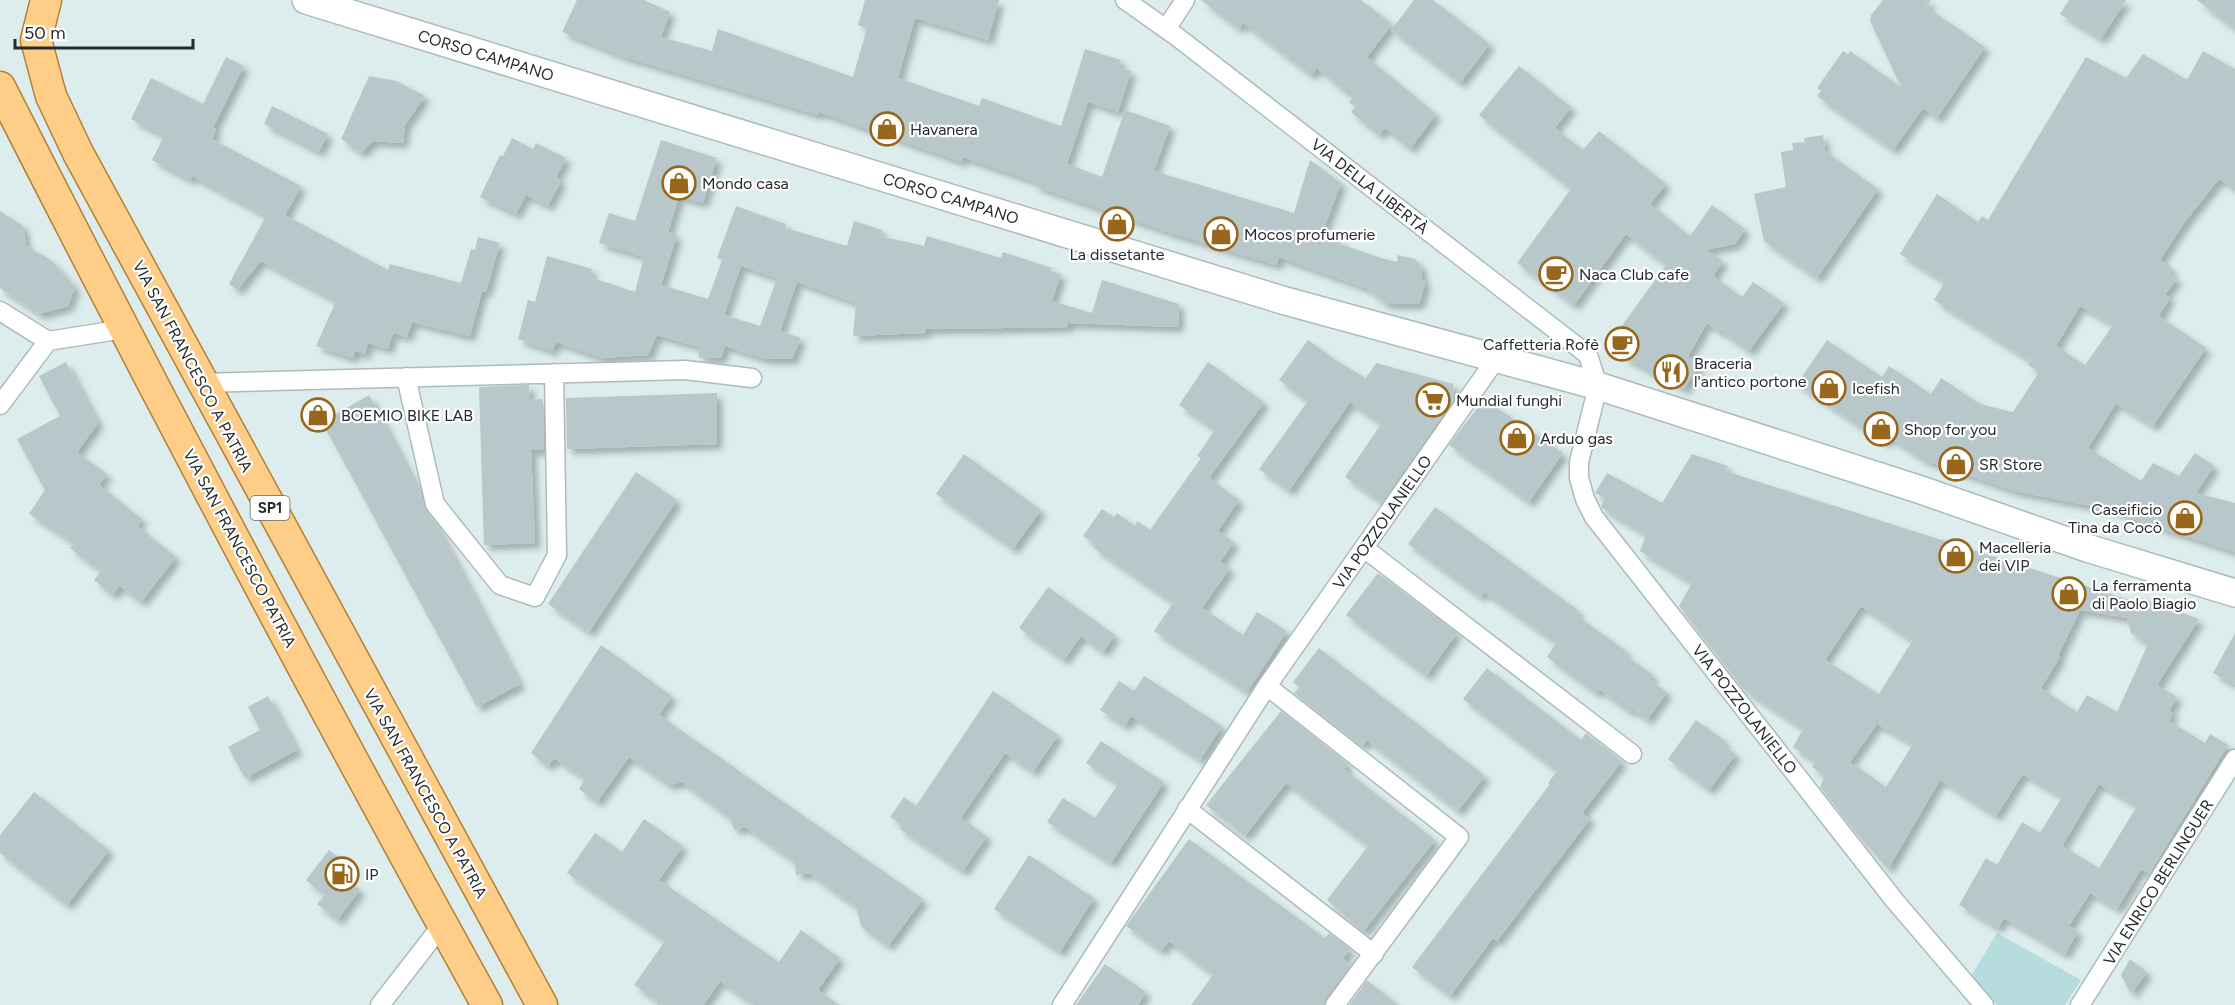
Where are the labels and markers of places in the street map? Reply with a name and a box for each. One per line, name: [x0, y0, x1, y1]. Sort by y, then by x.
shop icon: Havanera: [869, 111, 905, 147]
place label: Havanera: [910, 120, 978, 139]
shop icon: Mondo casa: [661, 165, 697, 201]
place label: Mondo casa: [702, 174, 789, 193]
shop icon: La dissetante: [1099, 206, 1135, 242]
shop icon: Mocos profumerie: [1203, 216, 1239, 252]
place label: Mocos profumerie: [1244, 225, 1376, 244]
place label: La dissetante: [1069, 245, 1165, 264]
cafe icon: Naca Club cafe: [1538, 256, 1574, 292]
place label: Naca Club cafe: [1579, 265, 1689, 284]
cafe icon: Caffetteria Rofè: [1604, 326, 1640, 362]
place label: Caffetteria Rofè: [1483, 335, 1599, 354]
restaurant icon: Braceria l'antico portone: [1653, 354, 1689, 390]
place label: Braceria l'antico portone: [1694, 354, 1807, 391]
shop icon: Icefish: [1811, 370, 1847, 406]
place label: Icefish: [1852, 379, 1900, 398]
supermarket icon: Mundial funghi: [1415, 382, 1451, 418]
place label: Mundial funghi: [1456, 391, 1562, 410]
shop icon: BOEMIO BIKE LAB: [300, 397, 336, 433]
place label: BOEMIO BIKE LAB: [341, 406, 473, 425]
shop icon: Shop for you: [1863, 411, 1899, 447]
shop icon: Arduo gas: [1499, 420, 1535, 456]
place label: Shop for you: [1904, 420, 1996, 439]
place label: Arduo gas: [1540, 429, 1613, 448]
shop icon: SR Store: [1938, 446, 1974, 482]
place label: SR Store: [1979, 455, 2042, 474]
place label: Caseificio Tina da Cocò: [2068, 500, 2162, 537]
shop icon: Caseificio Tina da Cocò: [2167, 500, 2203, 536]
shop icon: Macelleria dei VIP: [1938, 538, 1974, 574]
place label: Macelleria dei VIP: [1979, 538, 2051, 575]
shop icon: La ferramenta di Paolo Biagio: [2051, 576, 2087, 612]
place label: La ferramenta di Paolo Biagio: [2092, 576, 2196, 613]
fuel station icon: IP: [324, 856, 360, 892]
place label: IP: [365, 865, 379, 884]

